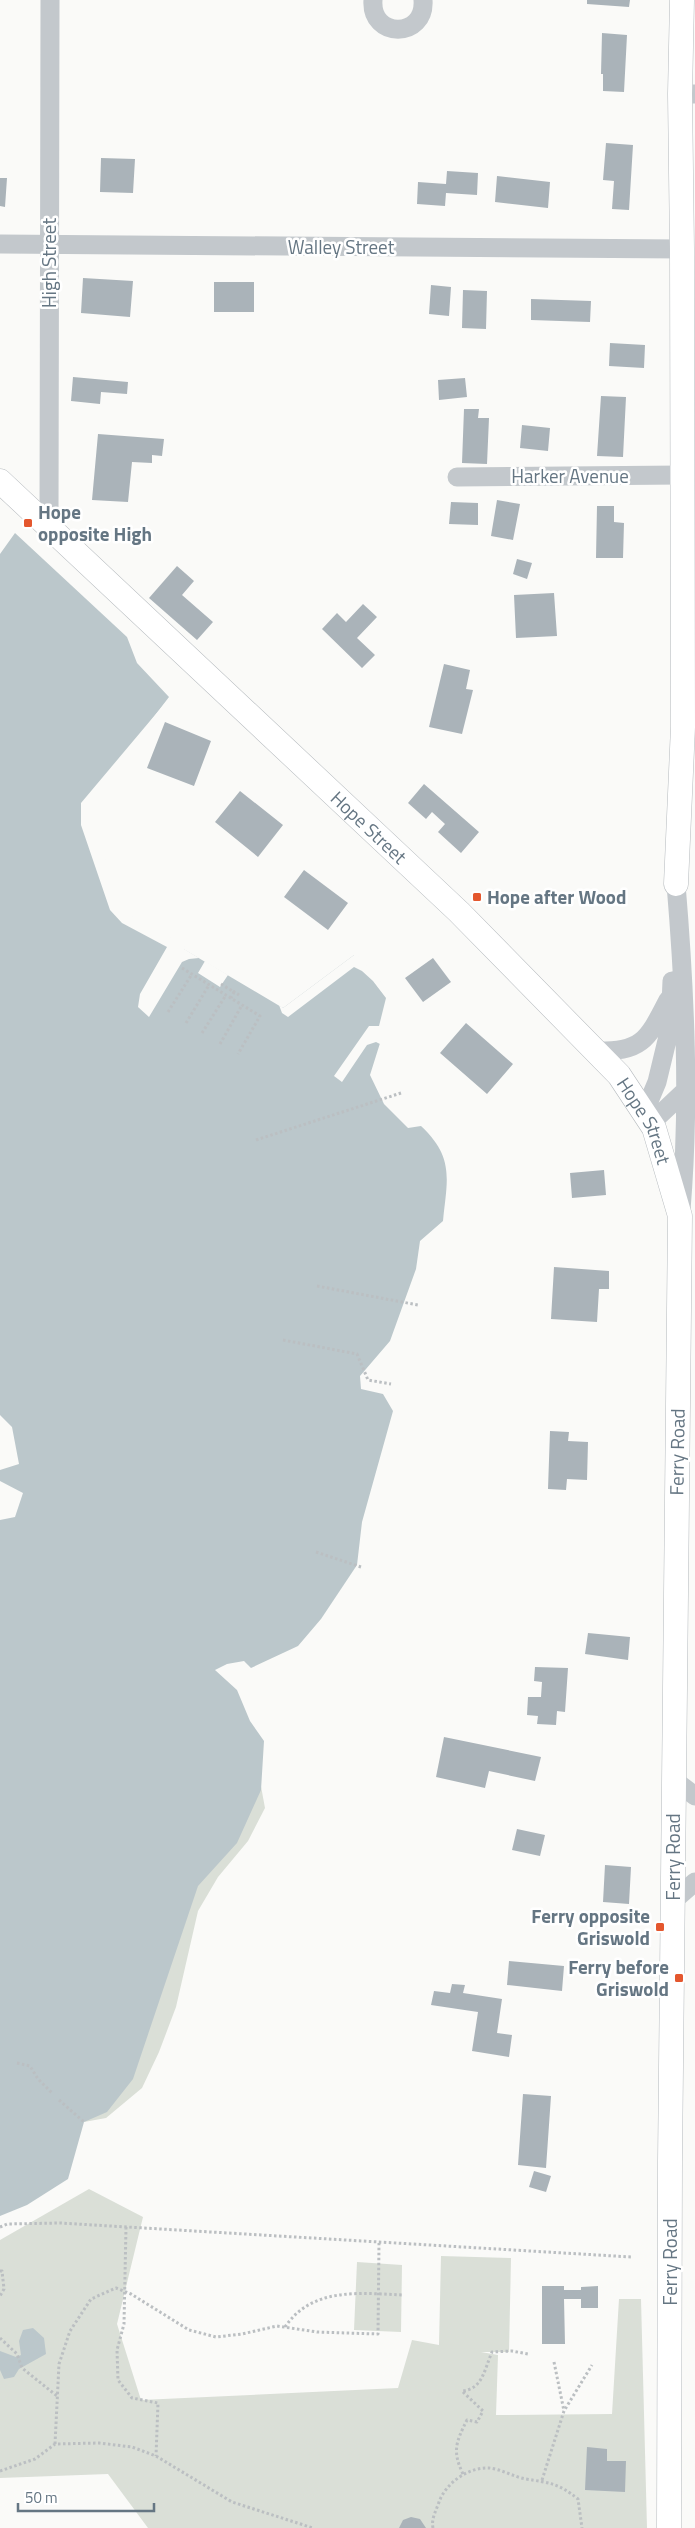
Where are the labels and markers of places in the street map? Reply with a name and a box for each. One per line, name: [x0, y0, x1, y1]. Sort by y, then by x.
place label: Hope opposite High: [38, 497, 152, 548]
marker: Hope opposite High: [22, 517, 34, 529]
place label: Hope after Wood: [487, 882, 626, 911]
marker: Hope after Wood: [471, 891, 483, 903]
place label: Ferry opposite Griswold: [531, 1901, 650, 1952]
marker: Ferry opposite Griswold: [654, 1921, 666, 1933]
place label: Ferry before Griswold: [568, 1952, 669, 2003]
marker: Ferry before Griswold: [673, 1972, 685, 1984]

